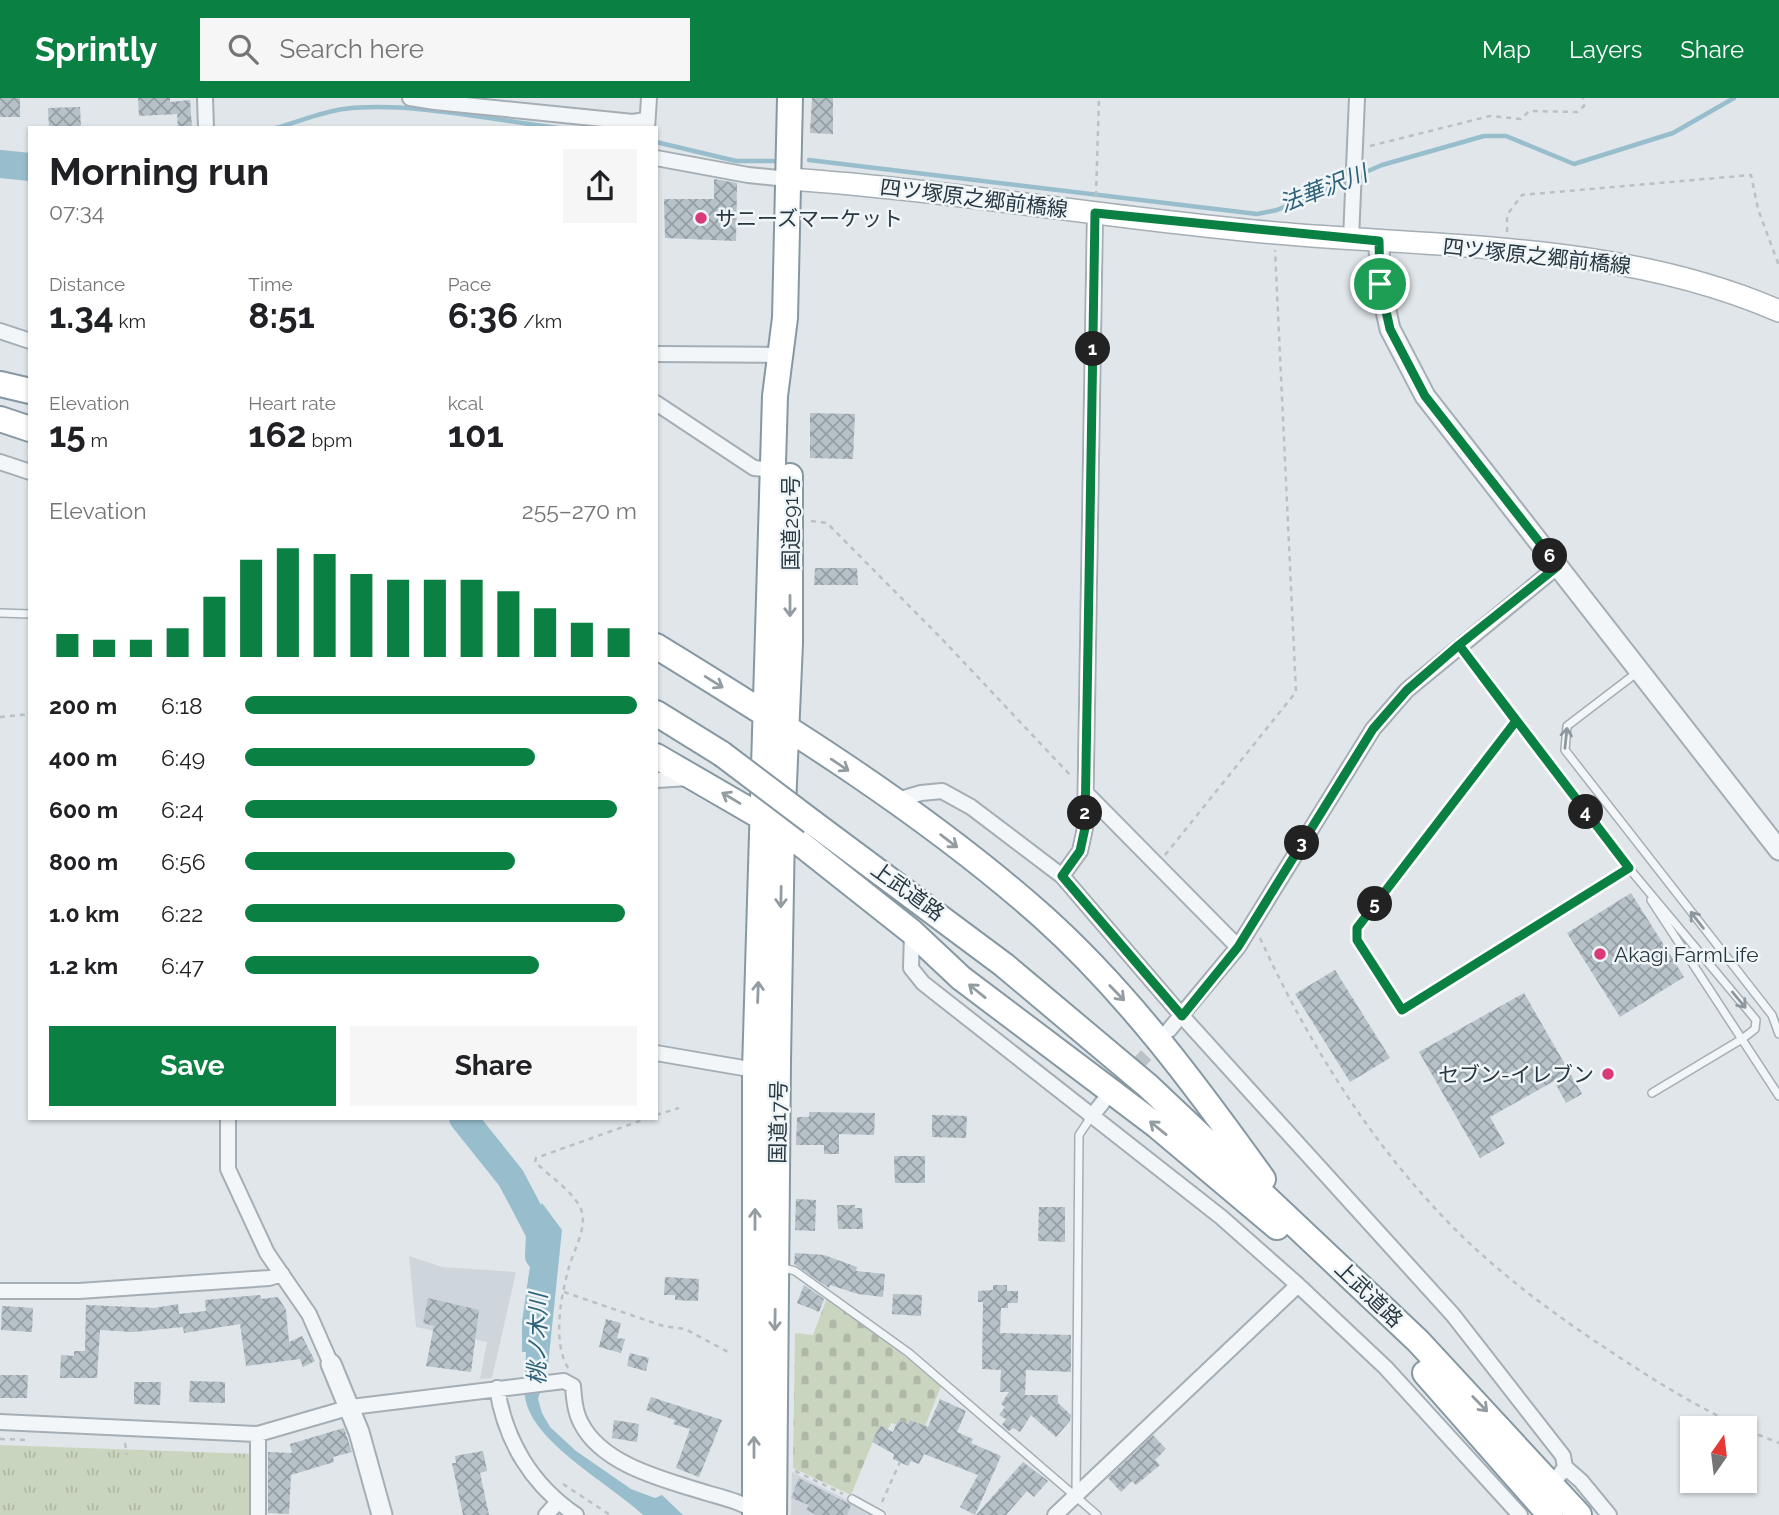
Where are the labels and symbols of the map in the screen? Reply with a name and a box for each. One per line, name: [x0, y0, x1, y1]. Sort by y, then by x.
water label: 法華沢川: [1275, 158, 1374, 217]
street label: 四ツ塚原之郷前橋線: [879, 174, 1069, 222]
place label: サニーズマーケット: [715, 206, 903, 231]
marker: サニーズマーケット: [693, 210, 709, 226]
street label: 四ツ塚原之郷前橋線: [1442, 234, 1632, 278]
pin: [1350, 254, 1410, 314]
pin: 1: [1076, 331, 1110, 366]
street label: 国道291号: [778, 475, 803, 571]
pin: 6: [1532, 538, 1568, 574]
one-way arrow: [783, 594, 797, 617]
one-way arrow: [704, 675, 724, 689]
one-way arrow: [1560, 727, 1573, 750]
one-way arrow: [829, 758, 849, 772]
one-way arrow: [721, 790, 741, 804]
pin: 4: [1568, 794, 1604, 830]
pin: 2: [1068, 796, 1102, 830]
pin: 3: [1284, 826, 1320, 860]
one-way arrow: [939, 833, 957, 848]
street label: 上武道路: [867, 856, 949, 926]
one-way arrow: [774, 885, 788, 908]
pin: 5: [1358, 886, 1392, 922]
one-way arrow: [1689, 911, 1704, 929]
place label: Akagi FarmLife: [1614, 942, 1759, 967]
marker: Akagi FarmLife: [1592, 946, 1608, 962]
one-way arrow: [751, 981, 764, 1004]
one-way arrow: [968, 983, 987, 998]
one-way arrow: [1109, 984, 1126, 1001]
one-way arrow: [1732, 991, 1747, 1009]
place label: セブン-イレブン: [1438, 1062, 1594, 1087]
marker: セブン-イレブン: [1600, 1066, 1616, 1082]
street label: 国道17号: [765, 1080, 791, 1164]
one-way arrow: [1150, 1120, 1168, 1135]
one-way arrow: [748, 1208, 762, 1231]
street label: 上武道路: [1330, 1256, 1408, 1332]
water label: 桃ノ木川: [523, 1290, 551, 1385]
one-way arrow: [768, 1309, 782, 1332]
one-way arrow: [1471, 1395, 1488, 1412]
north arrow: [1680, 1416, 1757, 1493]
one-way arrow: [747, 1436, 761, 1459]

